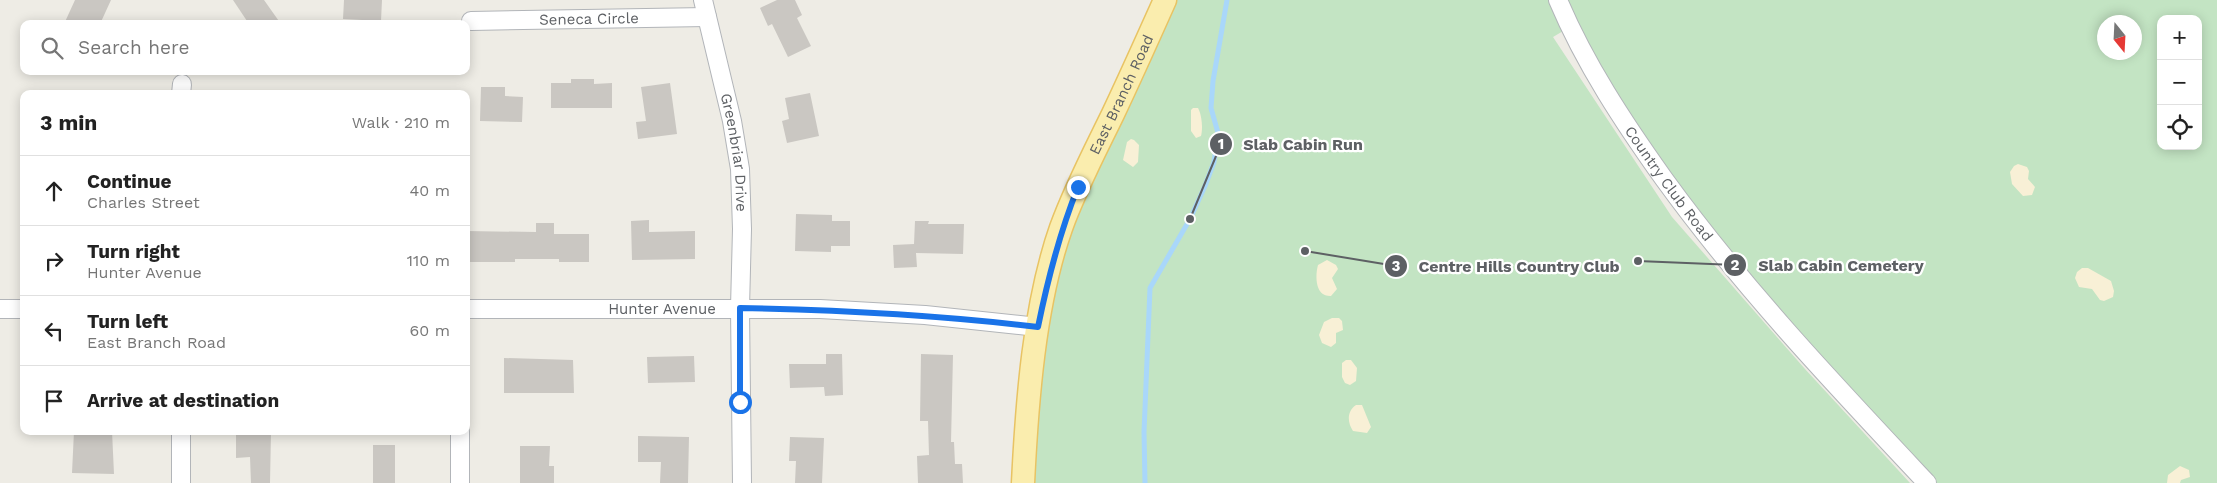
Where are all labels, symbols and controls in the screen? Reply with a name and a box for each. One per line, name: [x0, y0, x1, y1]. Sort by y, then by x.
street label: Seneca Circle: [539, 9, 639, 29]
north arrow: [2097, 15, 2142, 60]
map controls: [2157, 15, 2202, 150]
button: +: [2157, 15, 2202, 60]
search box: [20, 20, 470, 75]
street label: East Branch Road: [1085, 32, 1157, 158]
icon: search: [38, 34, 66, 62]
text: Search here: [78, 36, 189, 59]
button: −: [2157, 60, 2202, 105]
street label: Greenbriar Drive: [717, 91, 750, 212]
button: locate: [2157, 105, 2202, 150]
text: 3 min: [40, 110, 97, 135]
text: Walk · 210 m: [352, 113, 450, 132]
street label: Country Club Road: [1621, 123, 1717, 245]
callout: Slab Cabin Run: [1208, 129, 1373, 160]
text: 1: [1218, 135, 1224, 153]
text: Slab Cabin Run: [1243, 135, 1363, 154]
text: Continue: [87, 170, 171, 193]
route end: [1067, 176, 1090, 199]
icon: ahead: [40, 177, 68, 205]
text: 40 m: [410, 181, 450, 200]
text: Charles Street: [87, 193, 200, 212]
text: Turn right: [87, 240, 180, 263]
icon: right: [40, 247, 68, 275]
callout: Slab Cabin Cemetery: [1723, 249, 1933, 280]
callout: Centre Hills Country Club: [1383, 250, 1630, 281]
text: 110 m: [407, 251, 450, 270]
text: 2: [1731, 256, 1740, 274]
text: Slab Cabin Cemetery: [1758, 256, 1925, 275]
text: 3: [1392, 257, 1401, 275]
text: Centre Hills Country Club: [1418, 257, 1620, 276]
text: Hunter Avenue: [87, 263, 202, 282]
street label: Hunter Avenue: [608, 300, 716, 318]
text: Turn left: [87, 310, 168, 333]
icon: left: [40, 317, 68, 345]
text: 60 m: [410, 321, 450, 340]
text: East Branch Road: [87, 333, 226, 352]
icon: arrive: [40, 387, 68, 415]
text: Arrive at destination: [87, 389, 279, 412]
route start: [729, 391, 752, 414]

